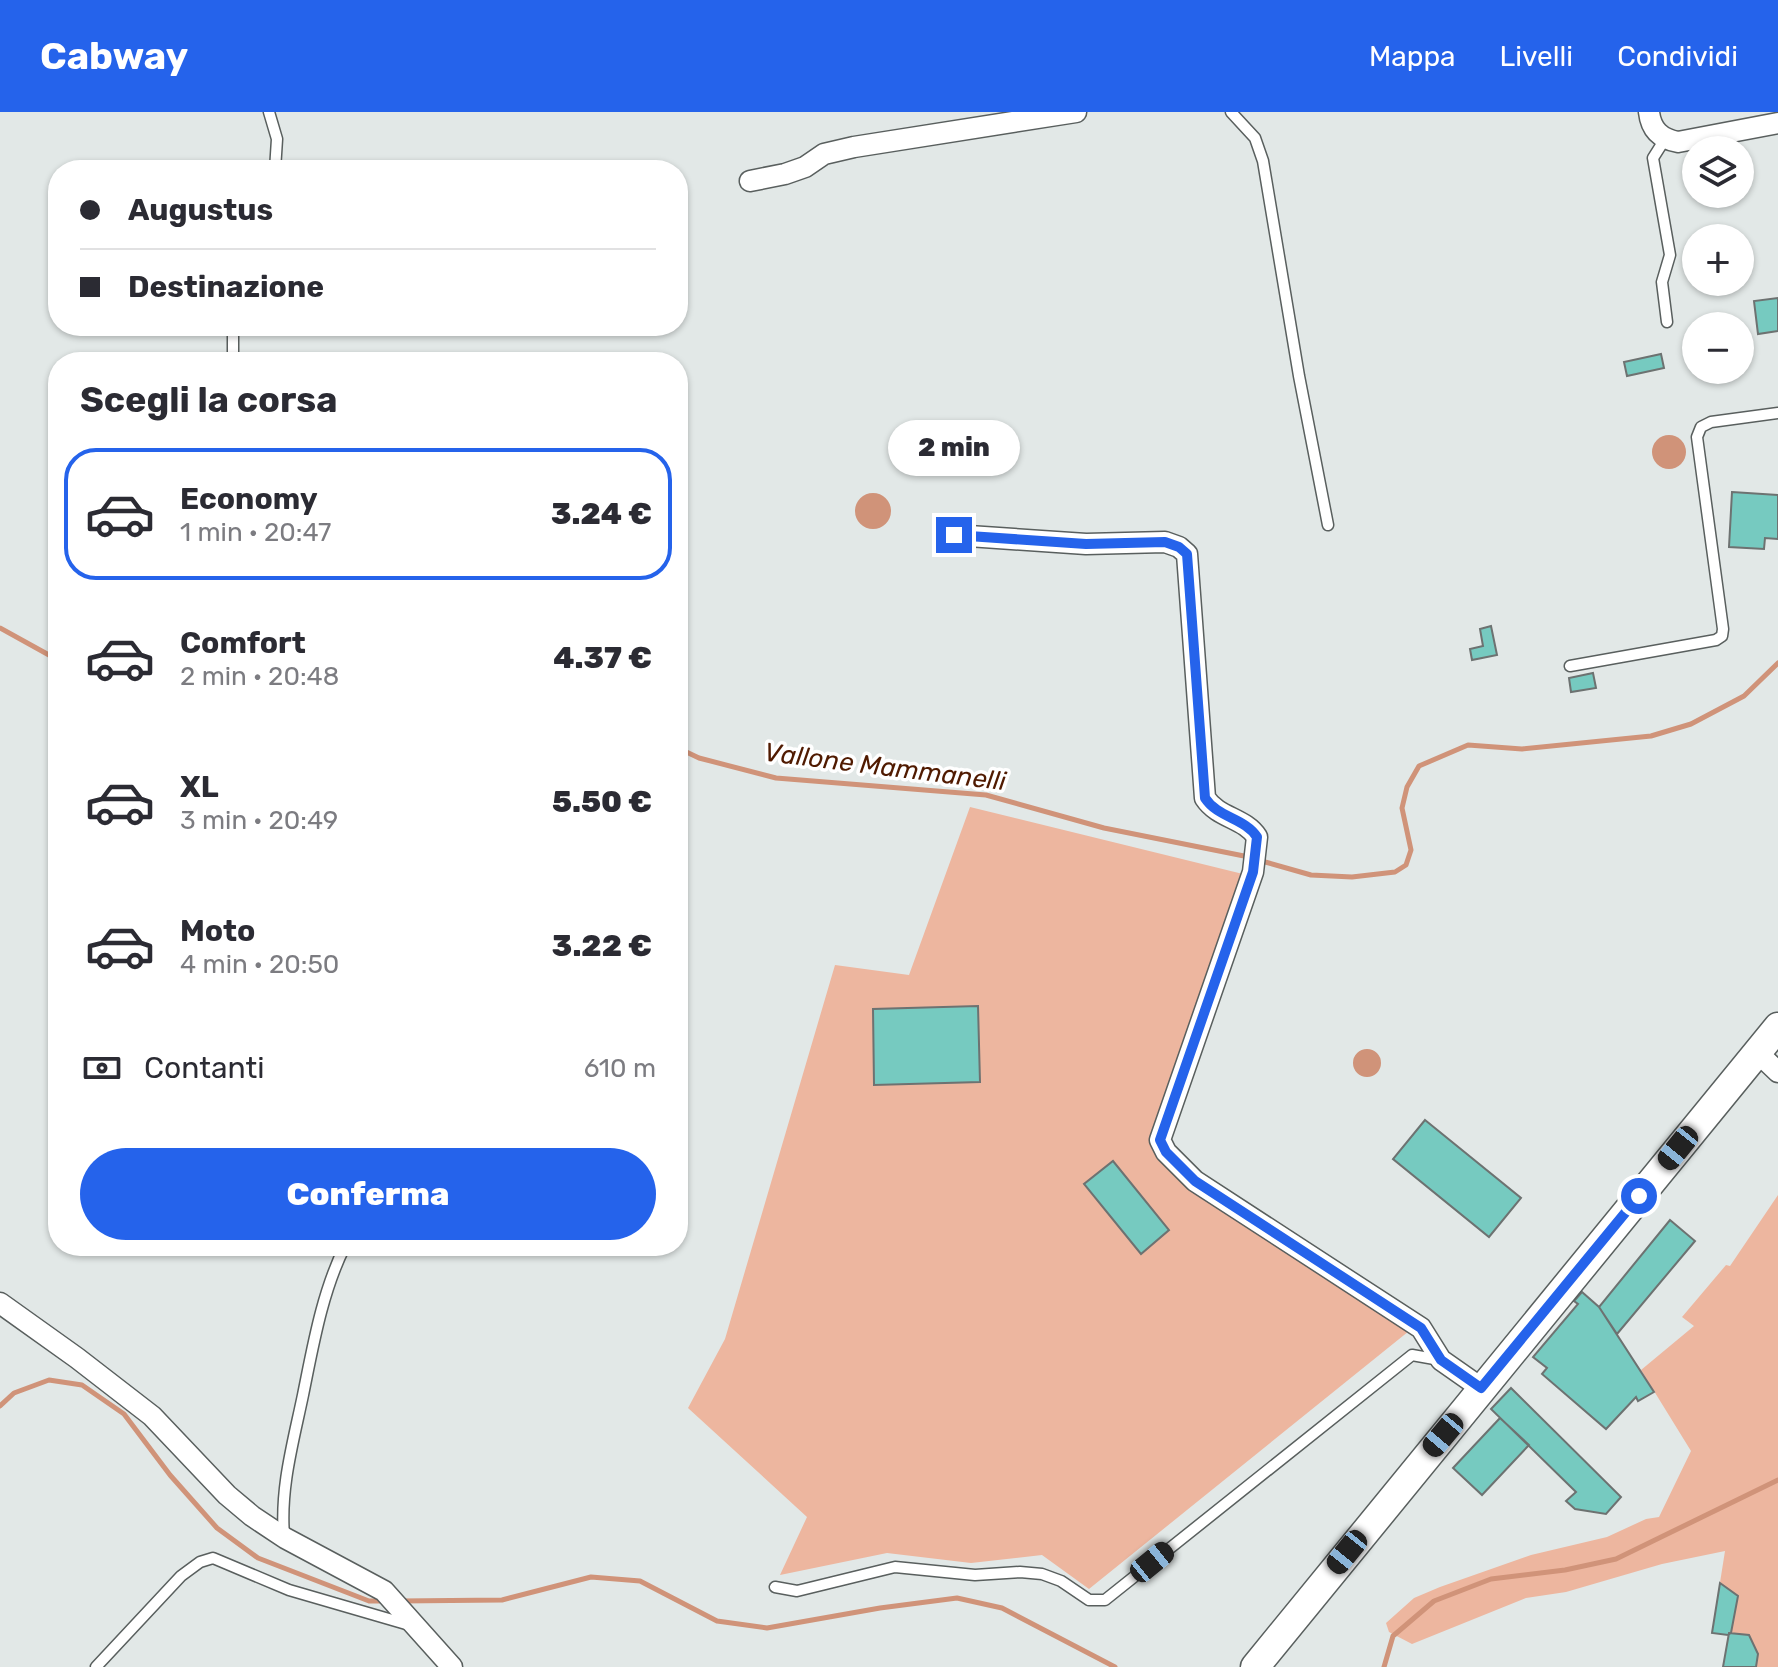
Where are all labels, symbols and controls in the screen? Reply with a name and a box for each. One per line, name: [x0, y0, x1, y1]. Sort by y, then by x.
text: Cabway: [40, 33, 188, 79]
text: Mappa: [1369, 40, 1456, 73]
text: Livelli: [1500, 40, 1573, 73]
text: Condividi: [1617, 40, 1738, 73]
map controls: [1682, 136, 1754, 384]
button: layers: [1682, 136, 1754, 208]
text: Augustus: [128, 192, 273, 228]
button: +: [1682, 224, 1754, 296]
text: Destinazione: [128, 269, 324, 305]
button: −: [1682, 312, 1754, 384]
text: Scegli la corsa: [80, 378, 338, 421]
callout: 2 min: [888, 419, 1020, 475]
text: 2 min: [918, 432, 990, 463]
icon: car: [84, 478, 156, 550]
text: Economy: [180, 481, 318, 517]
text: 3.24 €: [551, 496, 652, 532]
text: 1 min · 20:47: [180, 517, 331, 548]
route end: [936, 517, 972, 553]
icon: car: [84, 622, 156, 694]
text: Comfort: [180, 625, 306, 661]
text: 4.37 €: [553, 640, 652, 676]
text: 2 min · 20:48: [180, 661, 339, 692]
water label: Vallone Mammanelli: [762, 737, 1008, 797]
icon: car: [84, 766, 156, 838]
text: XL: [180, 769, 219, 805]
text: 5.50 €: [552, 784, 652, 820]
text: 3 min · 20:49: [180, 805, 338, 836]
icon: car: [84, 910, 156, 982]
text: Moto: [180, 913, 255, 949]
text: 3.22 €: [552, 928, 652, 964]
text: 4 min · 20:50: [180, 949, 339, 980]
icon: cash: [80, 1046, 124, 1090]
text: Contanti: [144, 1050, 264, 1086]
text: 610 m: [584, 1053, 656, 1084]
car: [1654, 1122, 1702, 1174]
button: Conferma: [80, 1148, 656, 1240]
route start: [1621, 1178, 1657, 1214]
car: [1418, 1409, 1468, 1461]
car: [1323, 1526, 1371, 1578]
car: [1126, 1538, 1178, 1586]

